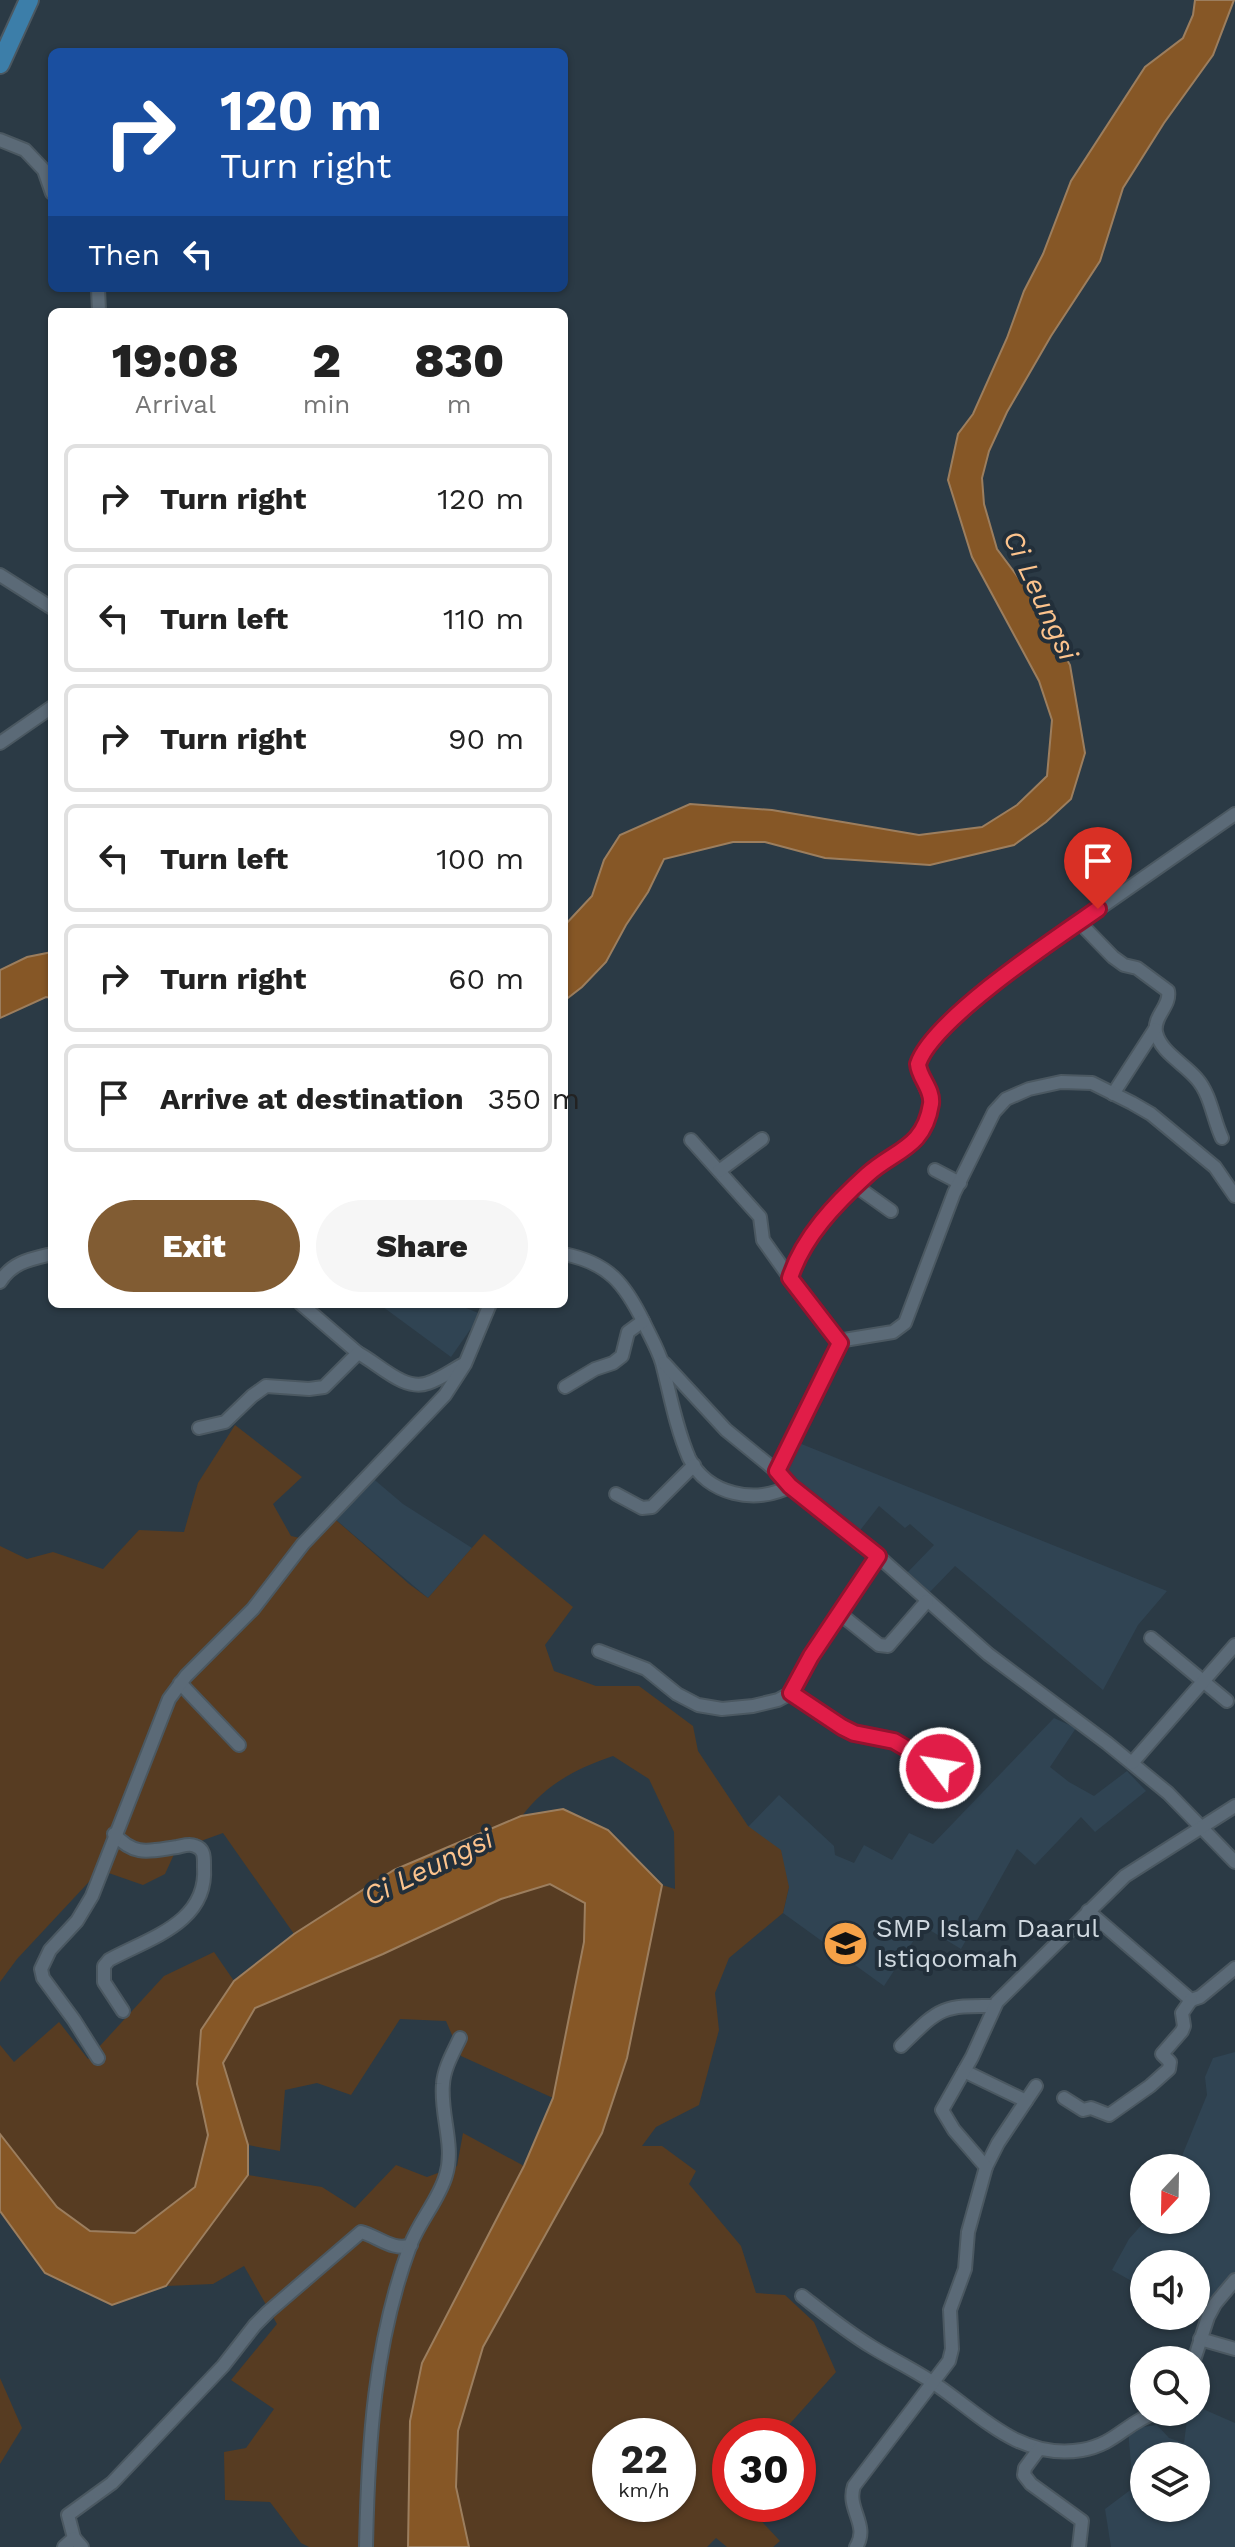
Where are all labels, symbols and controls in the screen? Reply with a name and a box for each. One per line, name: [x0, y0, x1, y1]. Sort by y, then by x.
text: 120 m: [220, 78, 382, 144]
icon: right: [88, 80, 192, 184]
text: Turn right: [220, 145, 391, 187]
icon: left: [176, 232, 220, 276]
text: Then: [88, 237, 160, 272]
text: 19:08: [112, 332, 239, 389]
text: 2: [312, 332, 341, 389]
text: 830: [414, 332, 504, 389]
text: Arrival: [135, 389, 216, 419]
text: min: [303, 389, 350, 419]
text: m: [447, 389, 472, 419]
icon: right: [92, 476, 136, 520]
text: Turn right: [160, 481, 306, 516]
text: 120 m: [437, 481, 524, 516]
water label: Ci Leungsi: [996, 525, 1085, 666]
icon: left: [92, 596, 136, 640]
text: Turn left: [160, 601, 288, 636]
text: 110 m: [443, 601, 524, 636]
icon: right: [92, 716, 136, 760]
text: Turn right: [160, 721, 306, 756]
text: 90 m: [448, 721, 524, 756]
pin: [1064, 827, 1132, 909]
icon: left: [92, 836, 136, 880]
icon: arrive: [1076, 839, 1120, 883]
text: Turn left: [160, 841, 288, 876]
text: 100 m: [436, 841, 524, 876]
icon: right: [92, 956, 136, 1000]
text: Turn right: [160, 961, 306, 996]
text: 60 m: [448, 961, 524, 996]
icon: arrive: [92, 1076, 136, 1120]
text: Arrive at destination: [160, 1081, 464, 1116]
text: 350 m: [488, 1081, 580, 1116]
button: Exit: [88, 1200, 300, 1292]
button: Share: [316, 1200, 528, 1292]
position arrow: [898, 1726, 982, 1810]
water label: Ci Leungsi: [358, 1822, 499, 1913]
place label: SMP Islam Daarul Istiqoomah: [876, 1913, 1099, 1973]
school or university icon: SMP Islam Daarul Istiqoomah: [821, 1919, 869, 1967]
north arrow: [1130, 2154, 1210, 2234]
map controls: [1130, 2154, 1210, 2522]
button: sound: [1130, 2250, 1210, 2330]
button: search: [1130, 2346, 1210, 2426]
speed limit sign: 30: [712, 2418, 816, 2522]
text: 22: [620, 2436, 668, 2483]
button: layers: [1130, 2442, 1210, 2522]
text: km/h: [618, 2478, 670, 2502]

